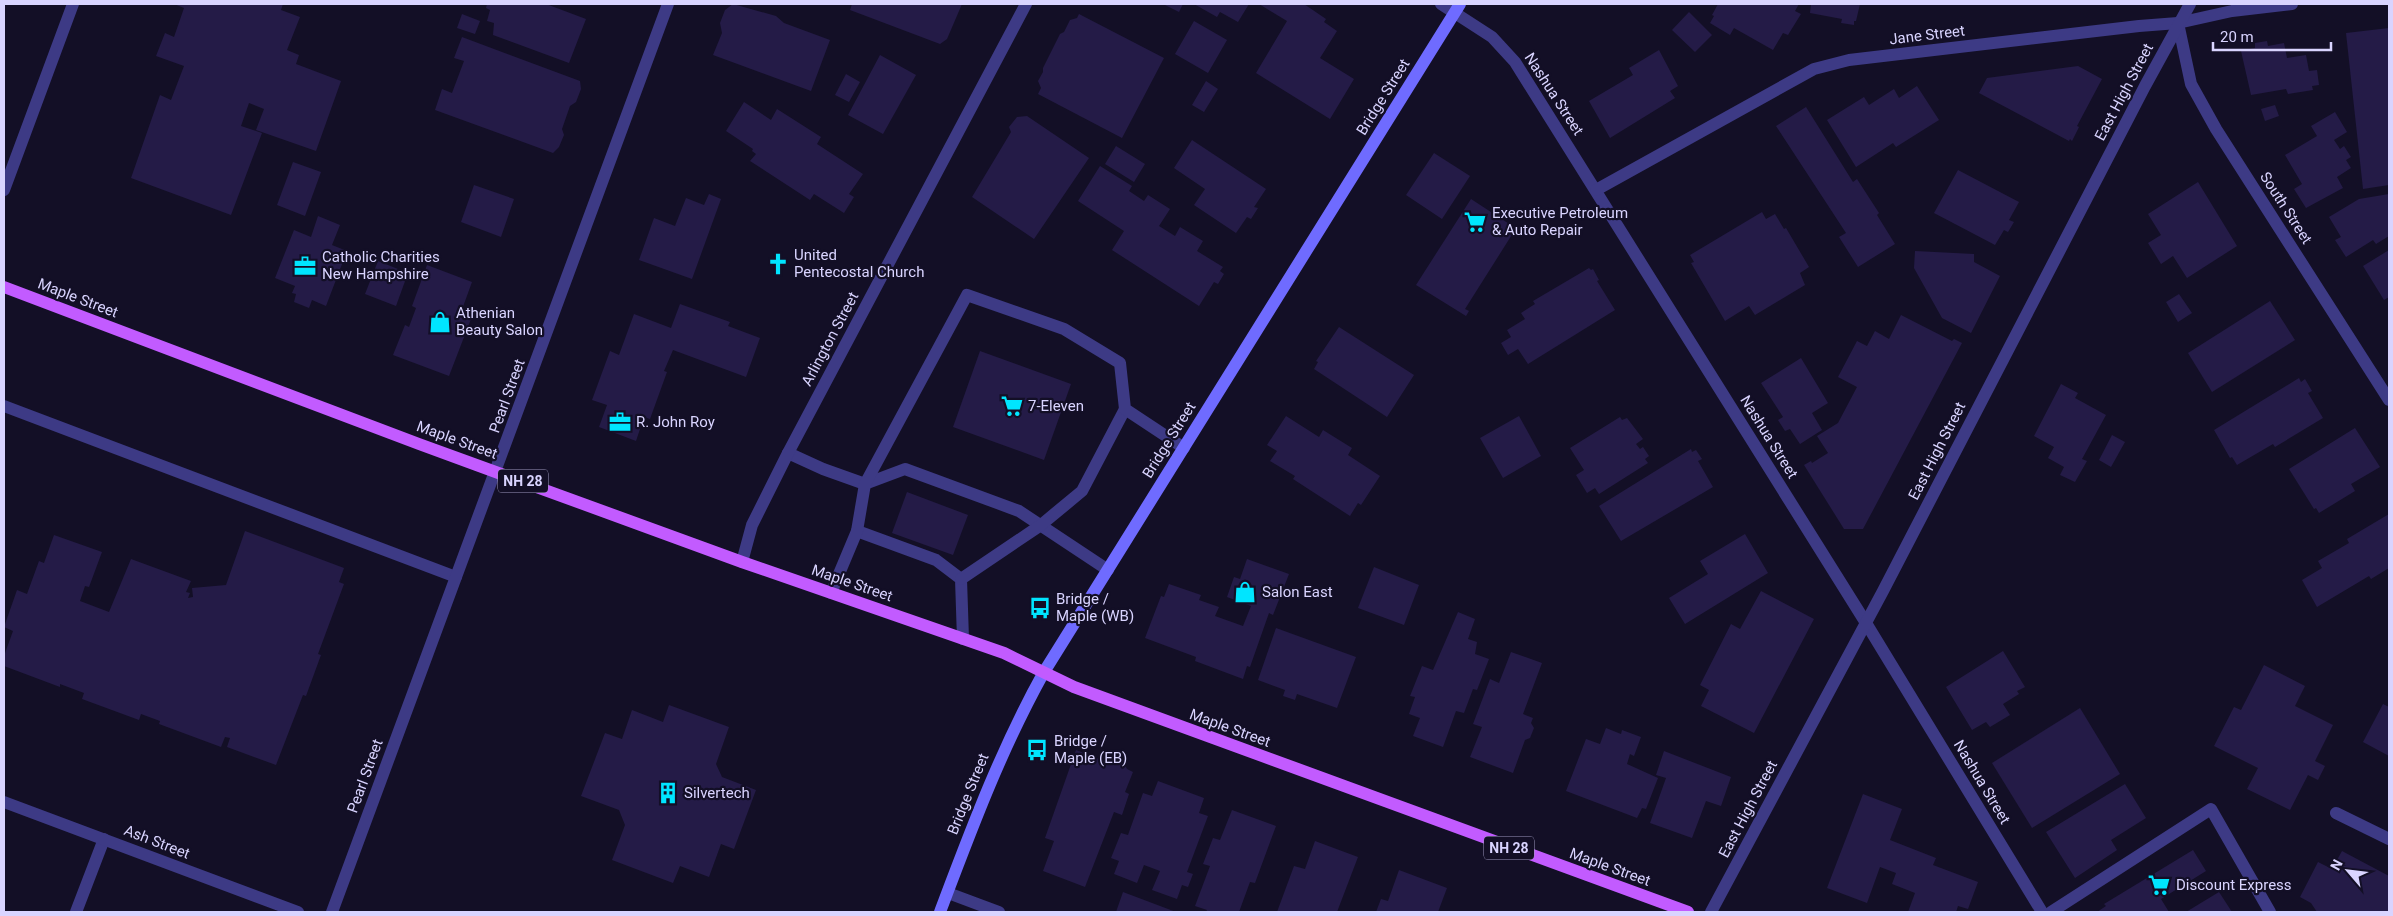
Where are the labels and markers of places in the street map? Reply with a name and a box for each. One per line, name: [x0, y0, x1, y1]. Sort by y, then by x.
place label: Executive Petroleum & Auto Repair: [1492, 204, 1628, 239]
supermarket icon: Executive Petroleum & Auto Repair: [1462, 209, 1488, 235]
place label: United Pentecostal Church: [794, 246, 924, 281]
place label: Catholic Charities New Hampshire: [322, 248, 440, 283]
church icon: United Pentecostal Church: [765, 251, 791, 277]
office icon: Catholic Charities New Hampshire: [292, 253, 318, 279]
place label: Athenian Beauty Salon: [456, 304, 543, 339]
shop icon: Athenian Beauty Salon: [427, 309, 453, 335]
supermarket icon: 7-Eleven: [999, 393, 1025, 419]
place label: 7-Eleven: [1028, 397, 1084, 415]
office icon: R. John Roy: [607, 409, 633, 435]
place label: R. John Roy: [636, 413, 715, 431]
shop icon: Salon East: [1232, 579, 1258, 605]
place label: Salon East: [1262, 583, 1333, 601]
place label: Bridge / Maple (WB): [1056, 590, 1134, 625]
bus stop icon: Bridge / Maple (WB): [1027, 595, 1053, 621]
place label: Bridge / Maple (EB): [1054, 732, 1127, 767]
bus stop icon: Bridge / Maple (EB): [1024, 737, 1050, 763]
building icon: Silvertech: [655, 780, 681, 806]
place label: Silvertech: [684, 784, 750, 802]
supermarket icon: Discount Express: [2146, 872, 2172, 898]
place label: Discount Express: [2176, 876, 2292, 894]

